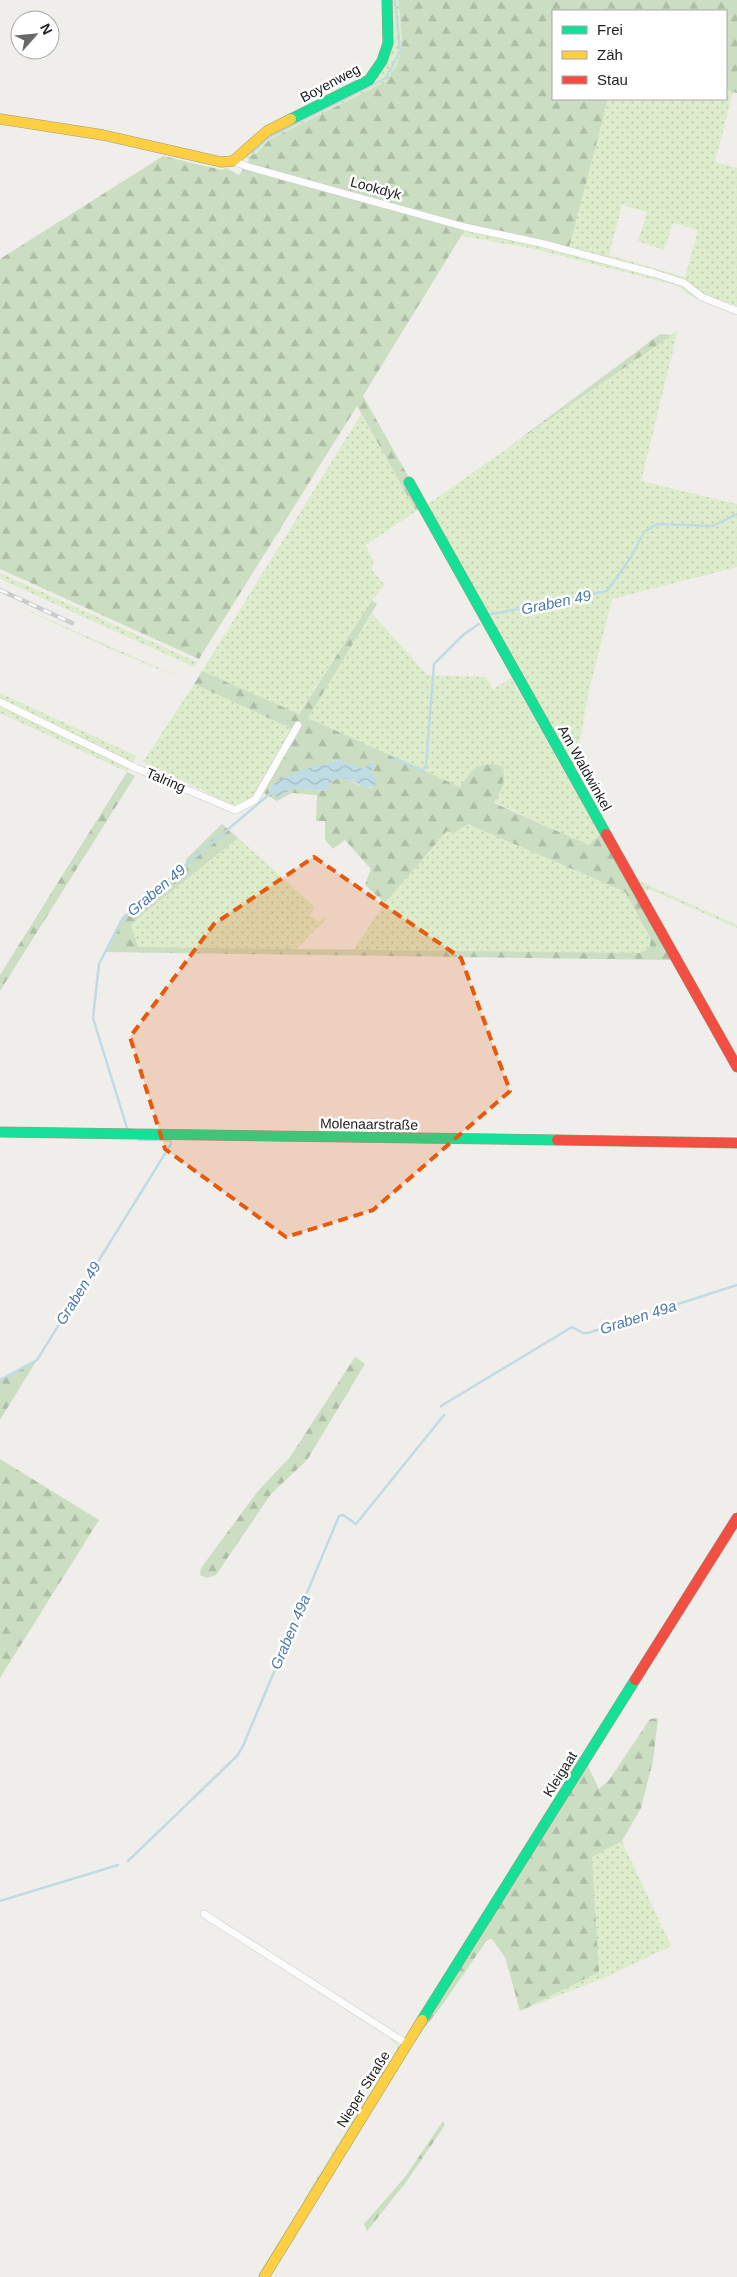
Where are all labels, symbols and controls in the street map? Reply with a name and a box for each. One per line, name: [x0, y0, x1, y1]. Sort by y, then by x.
north arrow: [10, 10, 60, 60]
legend: [552, 10, 727, 100]
text: N: [37, 21, 56, 37]
text: Frei: [597, 21, 623, 38]
text: Zäh: [597, 46, 623, 63]
street label: Boyenweg: [297, 61, 363, 105]
text: Stau: [597, 71, 628, 88]
street label: Lookdyk: [349, 174, 404, 203]
water label: Graben 49: [520, 586, 593, 618]
street label: Am Waldwinkel: [555, 723, 615, 813]
street label: Talring: [144, 765, 188, 795]
water label: Graben 49: [123, 860, 189, 919]
street label: Molenaarstraße: [320, 1115, 418, 1133]
water label: Graben 49: [52, 1258, 104, 1328]
water label: Graben 49a: [598, 1297, 678, 1337]
water label: Graben 49a: [267, 1592, 313, 1672]
street label: Kleigaat: [540, 1748, 580, 1800]
street label: Nieper Straße: [333, 2048, 393, 2130]

